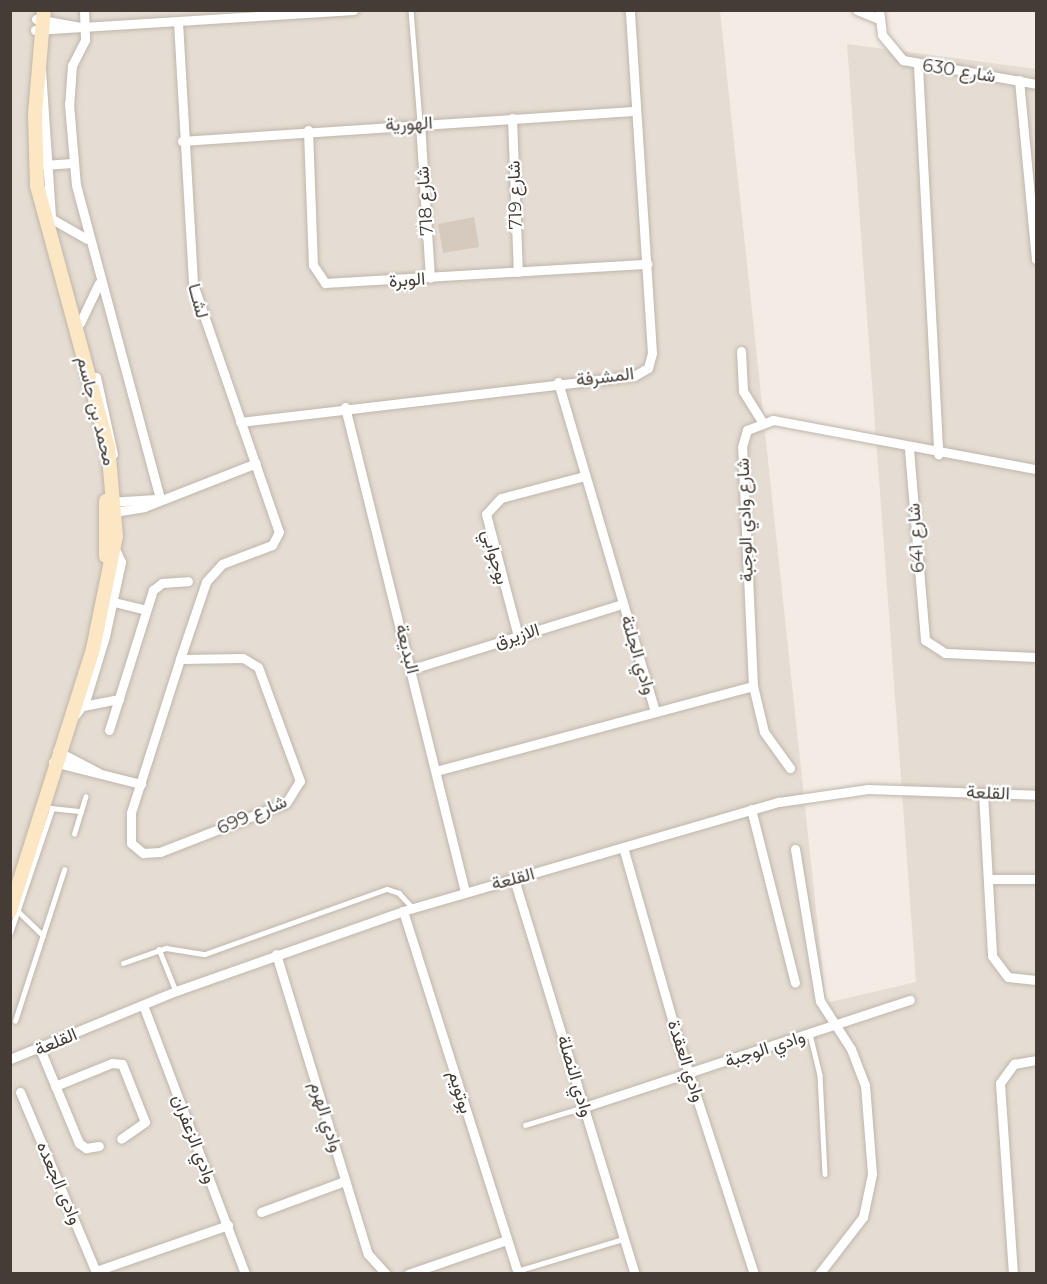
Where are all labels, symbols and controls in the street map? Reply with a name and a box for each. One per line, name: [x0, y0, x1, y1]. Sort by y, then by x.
street label: شارع 630: [921, 55, 997, 87]
street label: الهورية: [385, 112, 433, 136]
street label: شارع 719: [503, 160, 527, 230]
street label: شارع 718: [412, 165, 438, 237]
street label: الوبرة: [388, 268, 426, 292]
street label: لشــا: [183, 281, 213, 321]
street label: محمد بن جاسم: [72, 354, 120, 468]
street label: المشرفة: [575, 363, 635, 391]
street label: شارع وادي الوجبة: [732, 458, 758, 582]
street label: شارع 641: [903, 502, 929, 574]
street label: بوجوابي: [477, 527, 513, 587]
street label: وادي الجلتة: [616, 613, 660, 697]
street label: الازيرق: [492, 619, 542, 653]
street label: البديعة: [390, 622, 424, 676]
street label: القلعة: [966, 781, 1010, 805]
street label: شارع 699: [214, 791, 290, 839]
street label: القلعة: [489, 863, 537, 895]
street label: وادي العقدة: [663, 1017, 709, 1105]
street label: القلعة: [32, 1024, 80, 1060]
street label: وادي الوجبة: [722, 1026, 808, 1072]
street label: وادي النصلة: [552, 1033, 598, 1119]
street label: بوتويم: [443, 1068, 477, 1116]
street label: وادي الهرم: [305, 1079, 347, 1155]
street label: وادي الزعفران: [167, 1091, 221, 1187]
street label: وادى الجعده: [32, 1138, 86, 1228]

